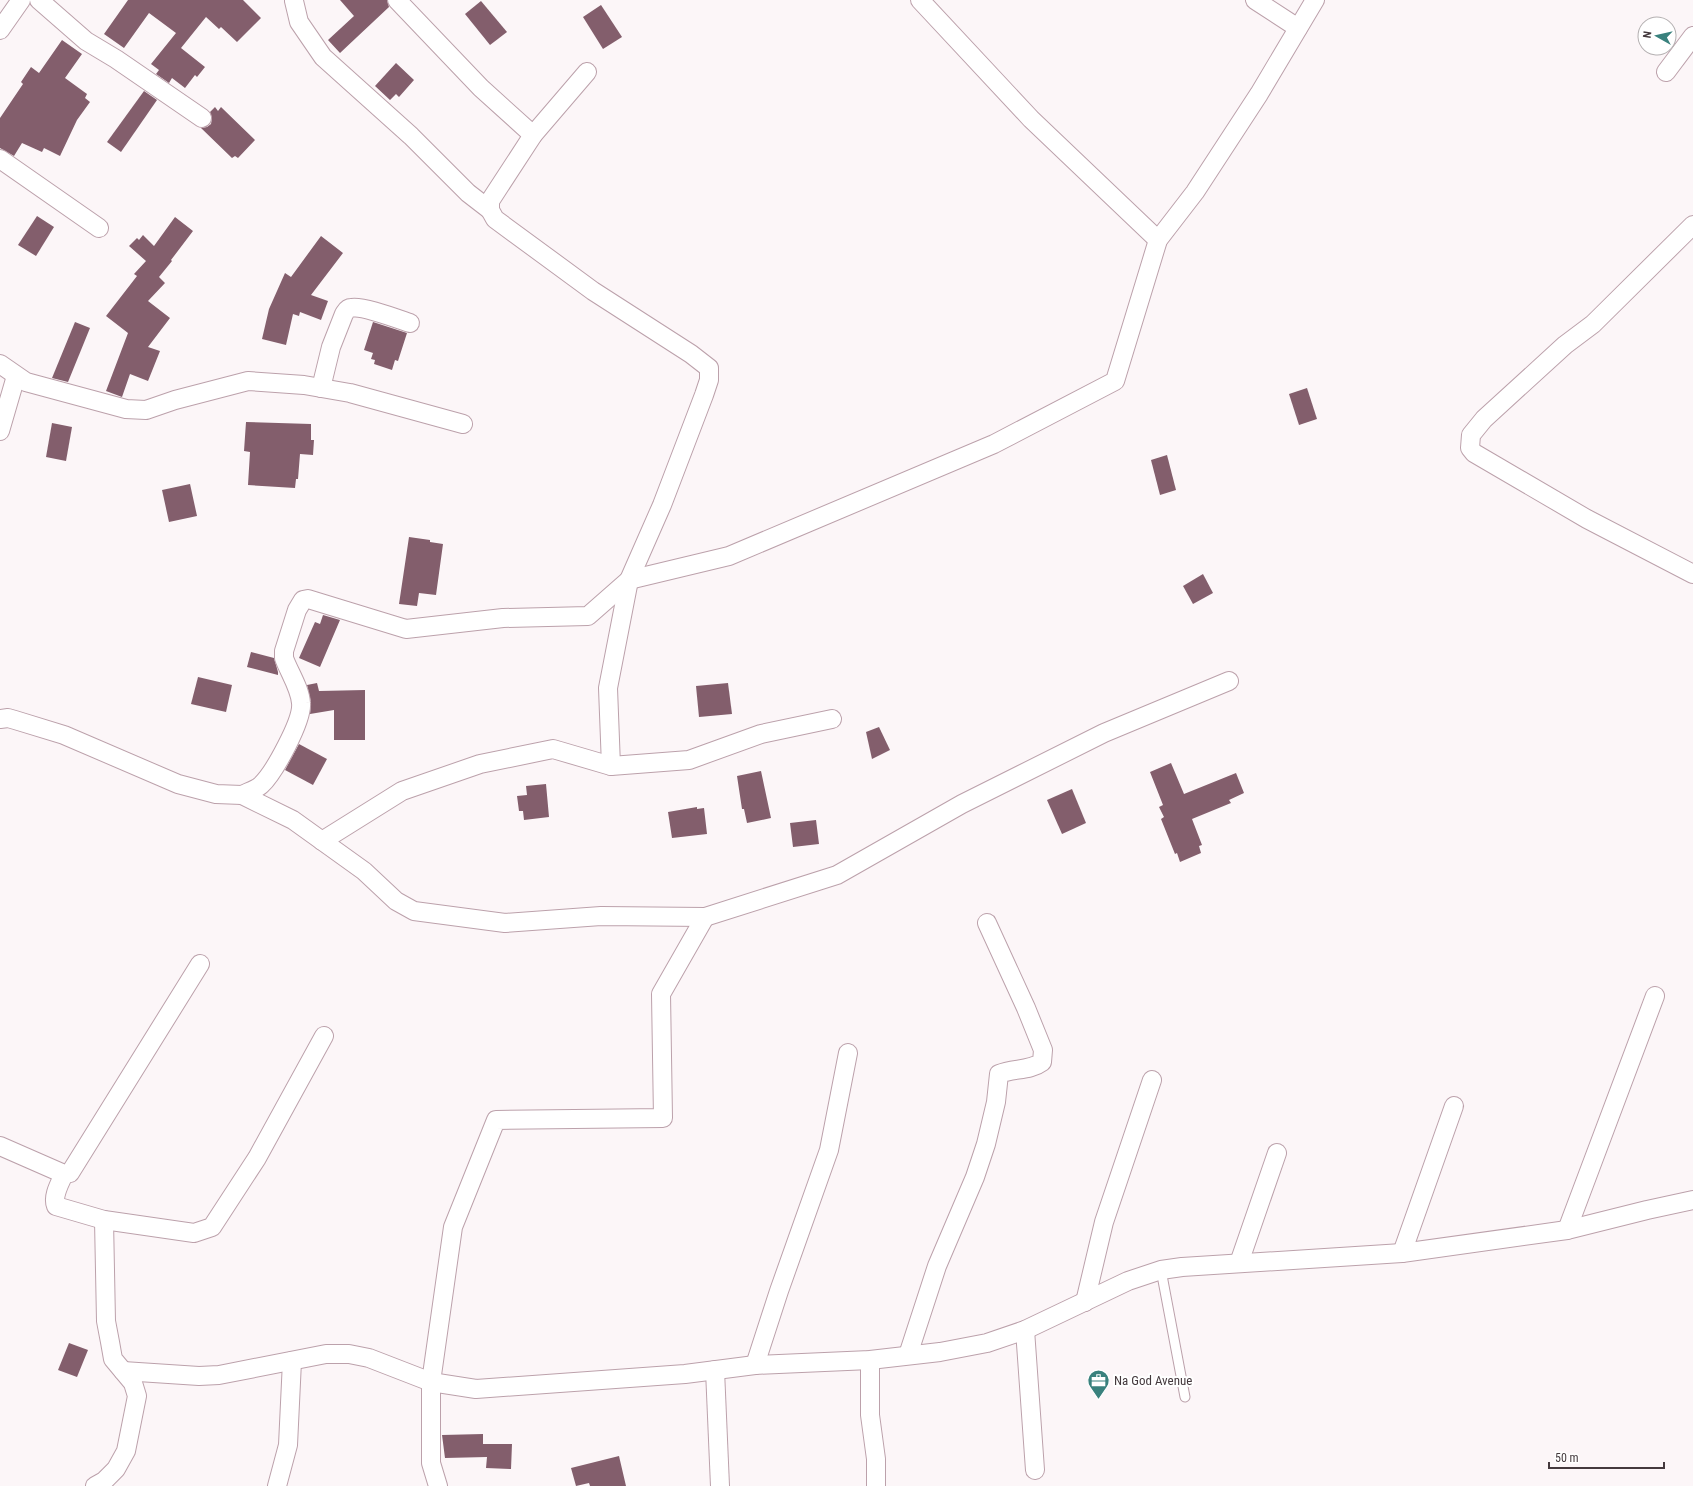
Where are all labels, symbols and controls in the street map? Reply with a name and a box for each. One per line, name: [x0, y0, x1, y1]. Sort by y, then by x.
north arrow: [1637, 16, 1677, 56]
text: N: [1641, 30, 1655, 39]
office icon: Na God Avenue: [1085, 1367, 1111, 1400]
place label: Na God Avenue: [1114, 1373, 1192, 1388]
scale bar: [1549, 1444, 1664, 1470]
text: 50 m: [1555, 1451, 1579, 1465]

